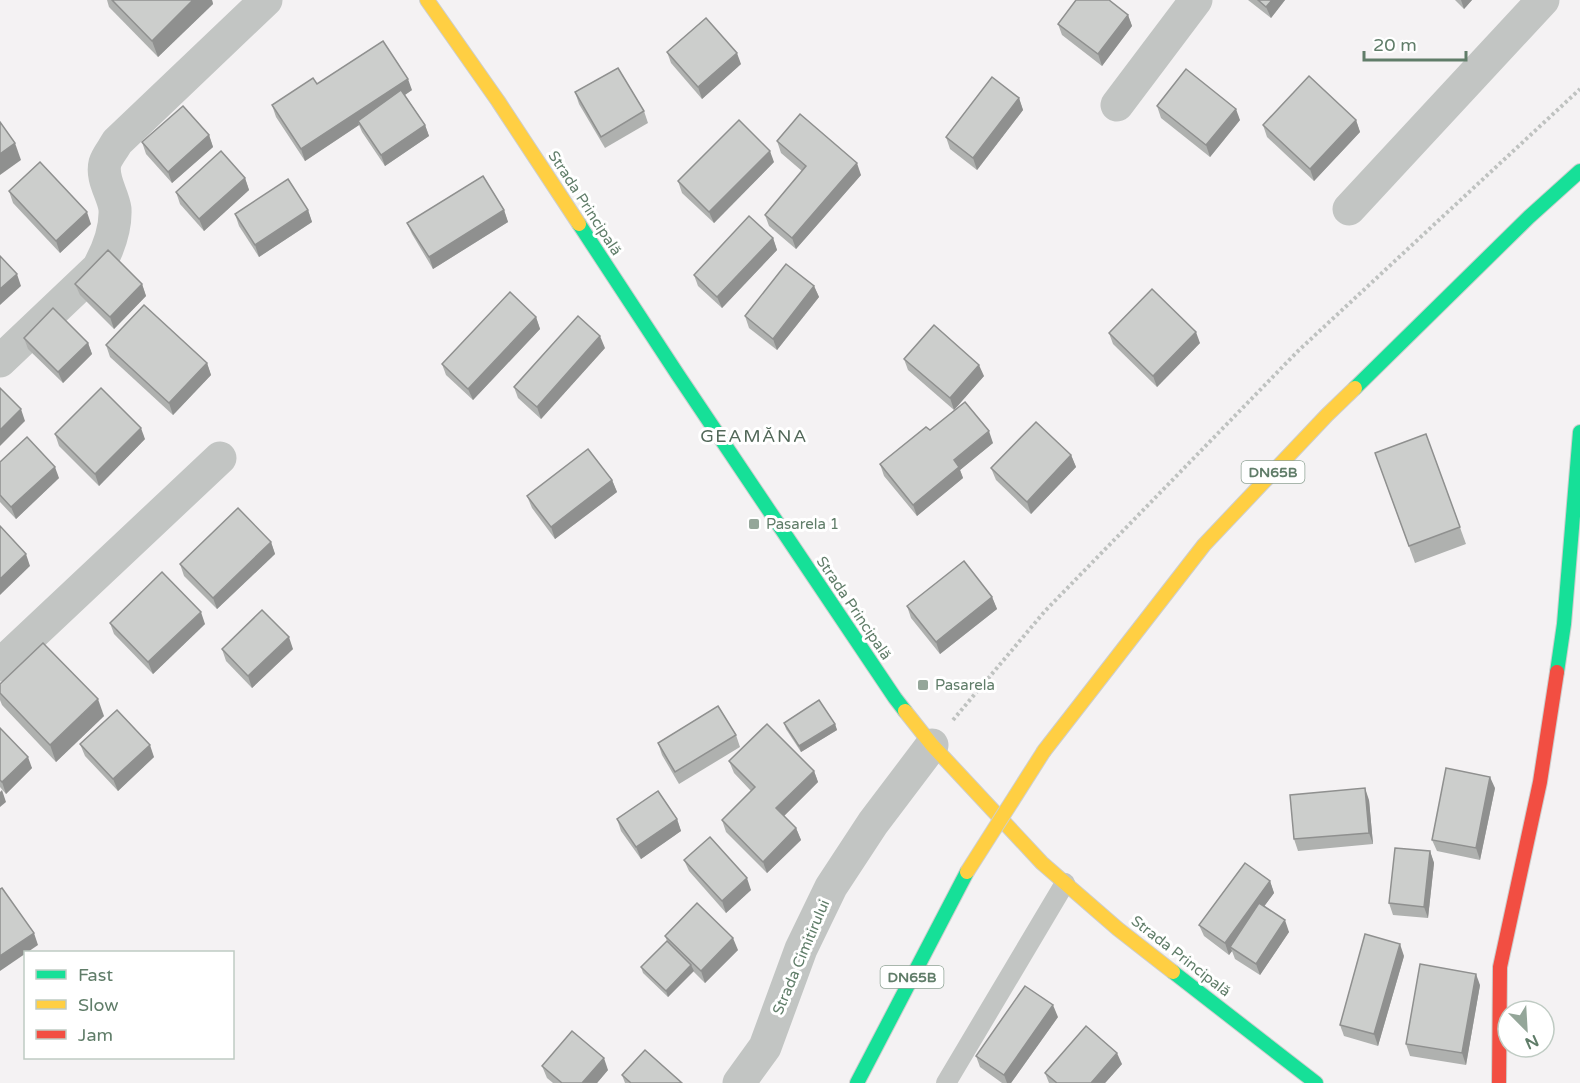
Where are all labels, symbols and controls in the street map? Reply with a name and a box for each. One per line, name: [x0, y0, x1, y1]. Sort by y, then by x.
scale bar: [1364, 24, 1466, 62]
text: 20 m: [1373, 34, 1417, 56]
street label: Strada Principală: [545, 147, 625, 259]
district label: GEAMĂNA: [700, 425, 808, 447]
road number: DN65B: [1242, 461, 1304, 483]
place label: Pasarela 1: [766, 515, 839, 533]
marker: Pasarela 1: [747, 517, 761, 531]
street label: Strada Principală: [813, 553, 895, 663]
place label: Pasarela: [935, 676, 995, 694]
marker: Pasarela: [916, 678, 930, 692]
street label: Strada Cimitirului: [769, 897, 833, 1017]
street label: Strada Principală: [1128, 912, 1234, 1000]
legend: [24, 951, 234, 1059]
text: Fast: [78, 964, 113, 986]
road number: DN65B: [880, 966, 944, 988]
text: Slow: [78, 994, 119, 1016]
north arrow: [1496, 999, 1556, 1059]
text: Jam: [78, 1024, 113, 1046]
text: N: [1522, 1030, 1542, 1054]

